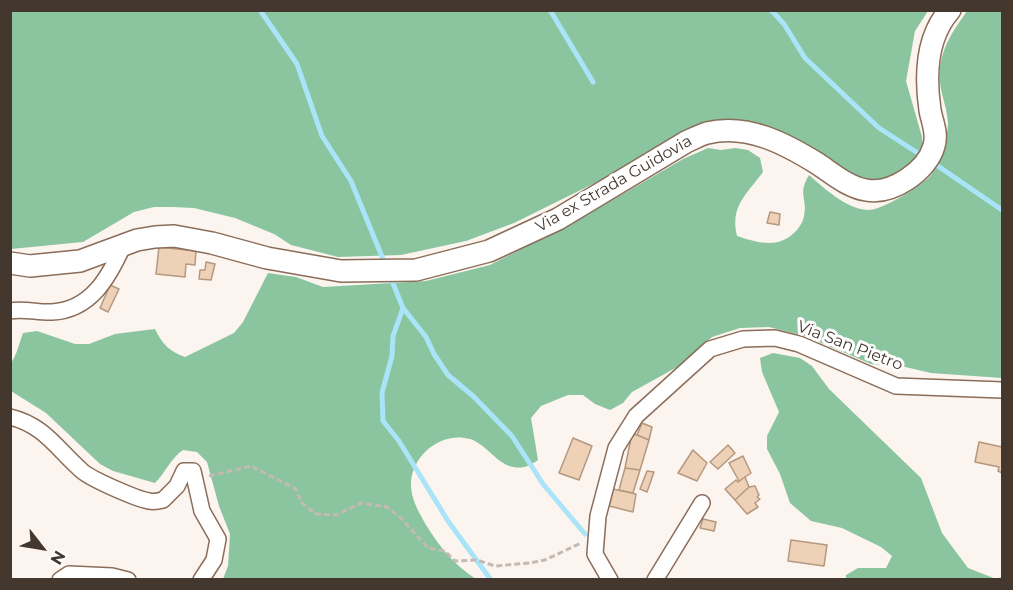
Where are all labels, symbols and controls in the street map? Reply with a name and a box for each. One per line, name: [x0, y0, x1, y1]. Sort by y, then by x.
street label: Via ex Strada Guidovia: [532, 131, 696, 237]
street label: Via San Pietro: [795, 317, 905, 375]
north arrow: [12, 518, 72, 578]
text: N: [46, 547, 69, 568]

